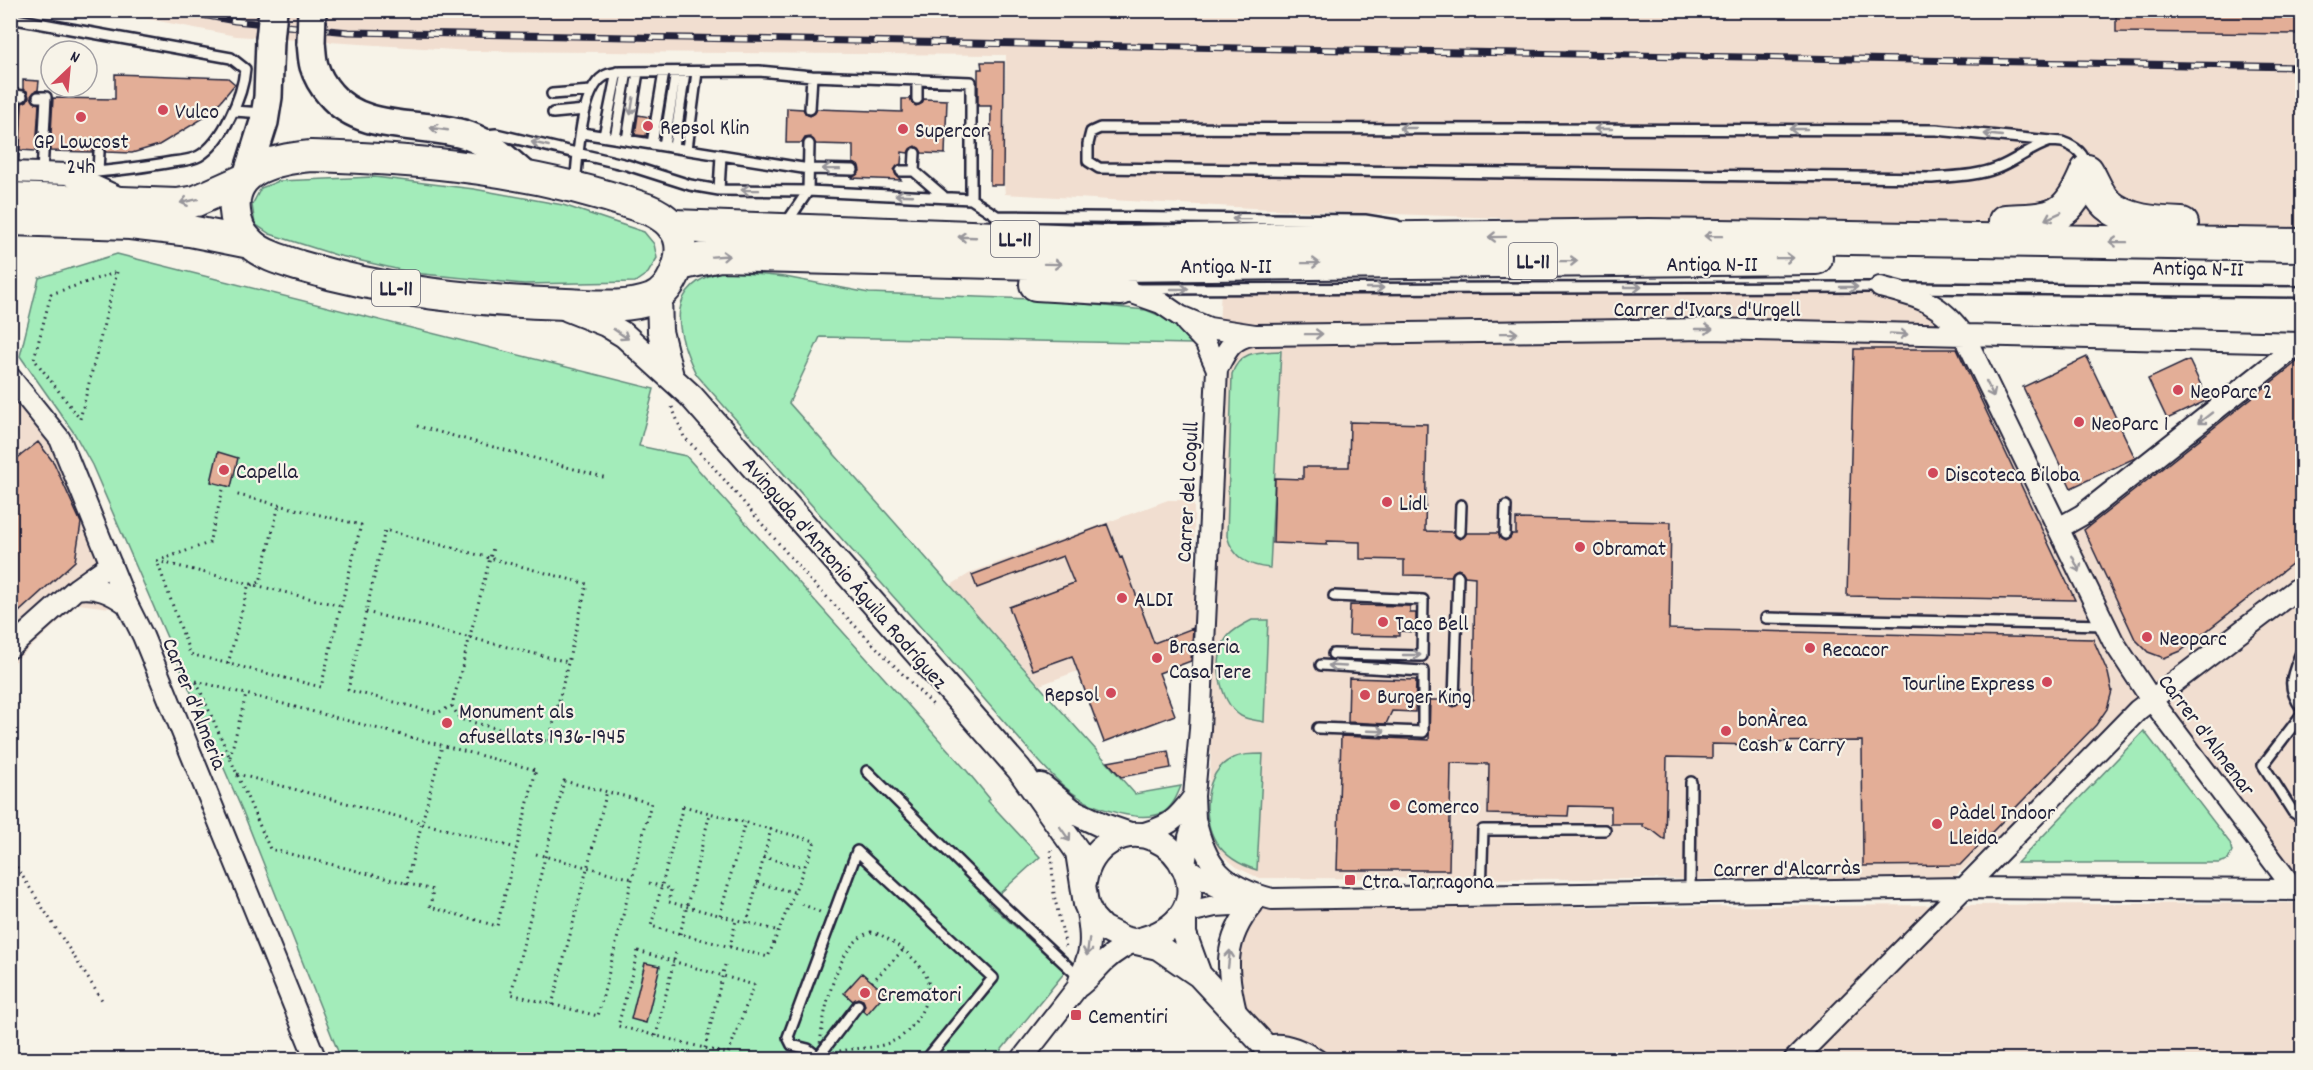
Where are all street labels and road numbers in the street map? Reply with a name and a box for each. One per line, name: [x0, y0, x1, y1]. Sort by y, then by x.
road number: LL-11: [991, 221, 1039, 257]
road number: LL-11: [1509, 243, 1557, 279]
street label: Antiga N-II: [1666, 251, 1758, 282]
street label: Antiga N-II: [1180, 253, 1272, 284]
street label: Antiga N-II: [2152, 254, 2244, 287]
road number: LL-11: [372, 270, 420, 306]
street label: Carrer d'Ivars d'Urgell: [1613, 296, 1801, 327]
street label: Carrer del Cogull: [1170, 421, 1209, 563]
street label: Avinguda d'Antonio Águila Rodríguez: [734, 451, 954, 698]
street label: Carrer d'Almeria: [152, 634, 234, 775]
street label: Carrer d'Almenar: [2149, 669, 2262, 804]
street label: Carrer d'Alcarràs: [1713, 854, 1861, 887]

